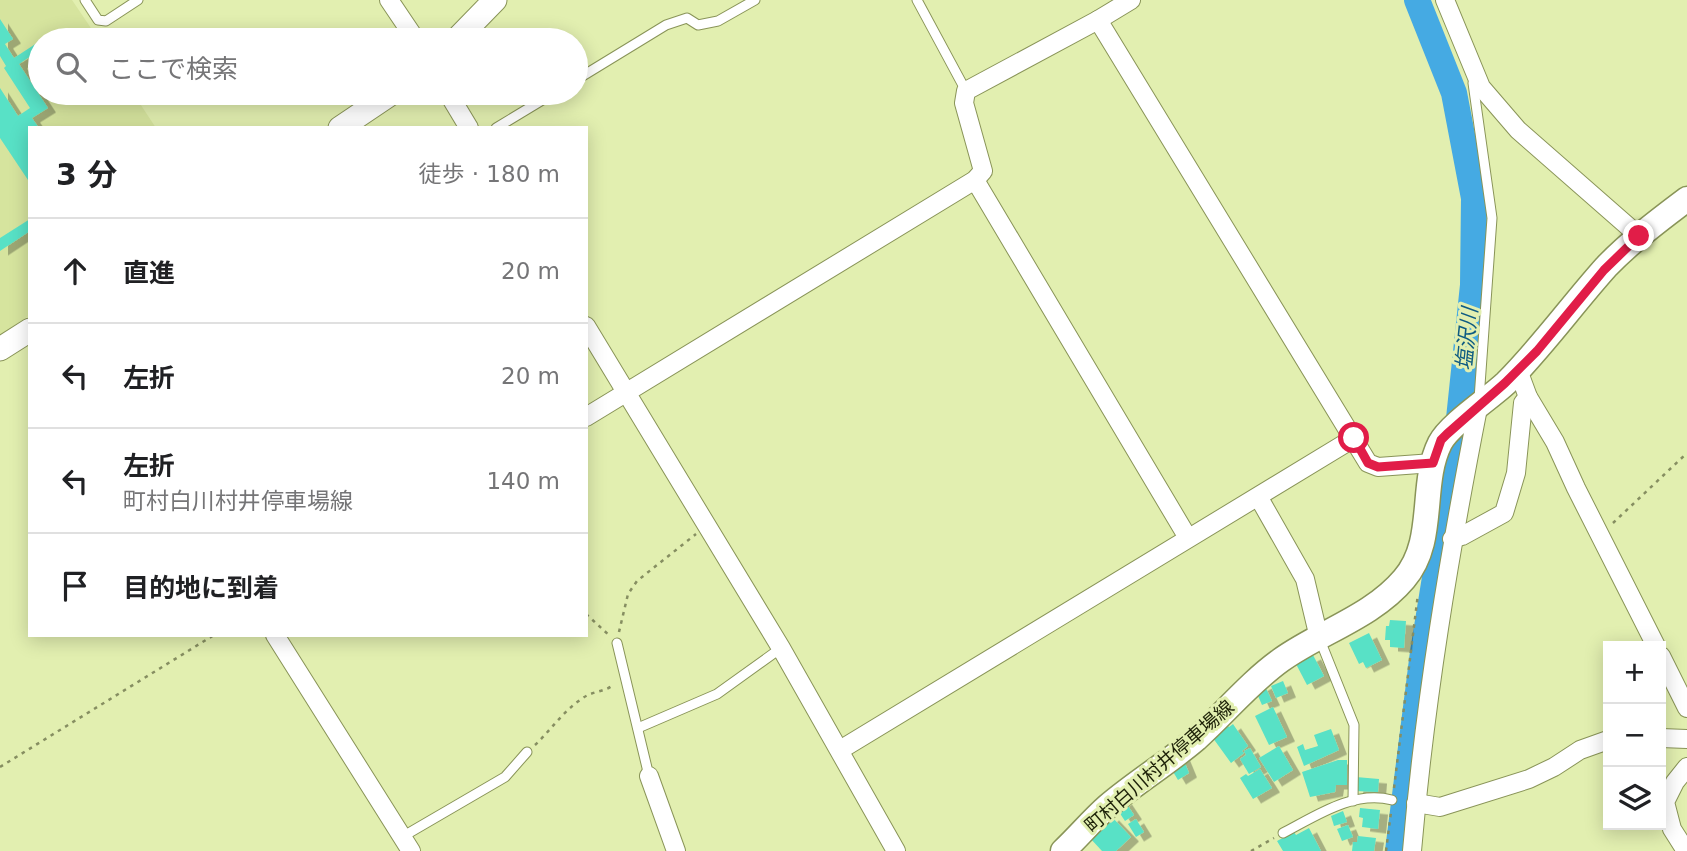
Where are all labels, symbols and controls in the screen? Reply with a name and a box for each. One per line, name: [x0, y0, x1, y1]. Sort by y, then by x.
search box: [28, 28, 588, 105]
icon: search: [52, 48, 90, 86]
text: ここで検索: [108, 54, 238, 84]
text: 3 分: [56, 157, 117, 192]
text: 徒歩 · 180 m: [418, 161, 560, 187]
route end: [1623, 220, 1654, 251]
icon: ahead: [56, 252, 94, 290]
text: 直進: [123, 258, 175, 288]
text: 20 m: [501, 258, 560, 284]
water label: 塩沢川: [1452, 304, 1482, 372]
icon: left: [56, 357, 94, 395]
text: 左折: [123, 363, 175, 393]
text: 20 m: [501, 363, 560, 389]
route start: [1338, 422, 1369, 453]
text: 左折: [123, 451, 175, 481]
icon: left: [56, 462, 94, 500]
text: 140 m: [486, 468, 560, 494]
text: 町村白川村井停車場線: [123, 488, 353, 514]
icon: arrive: [56, 567, 94, 605]
text: 目的地に到着: [123, 573, 279, 603]
map controls: [1603, 641, 1666, 830]
button: +: [1603, 641, 1666, 704]
street label: 町村白川村井停車場線: [1080, 695, 1238, 837]
button: −: [1603, 704, 1666, 767]
button: layers: [1603, 767, 1666, 830]

